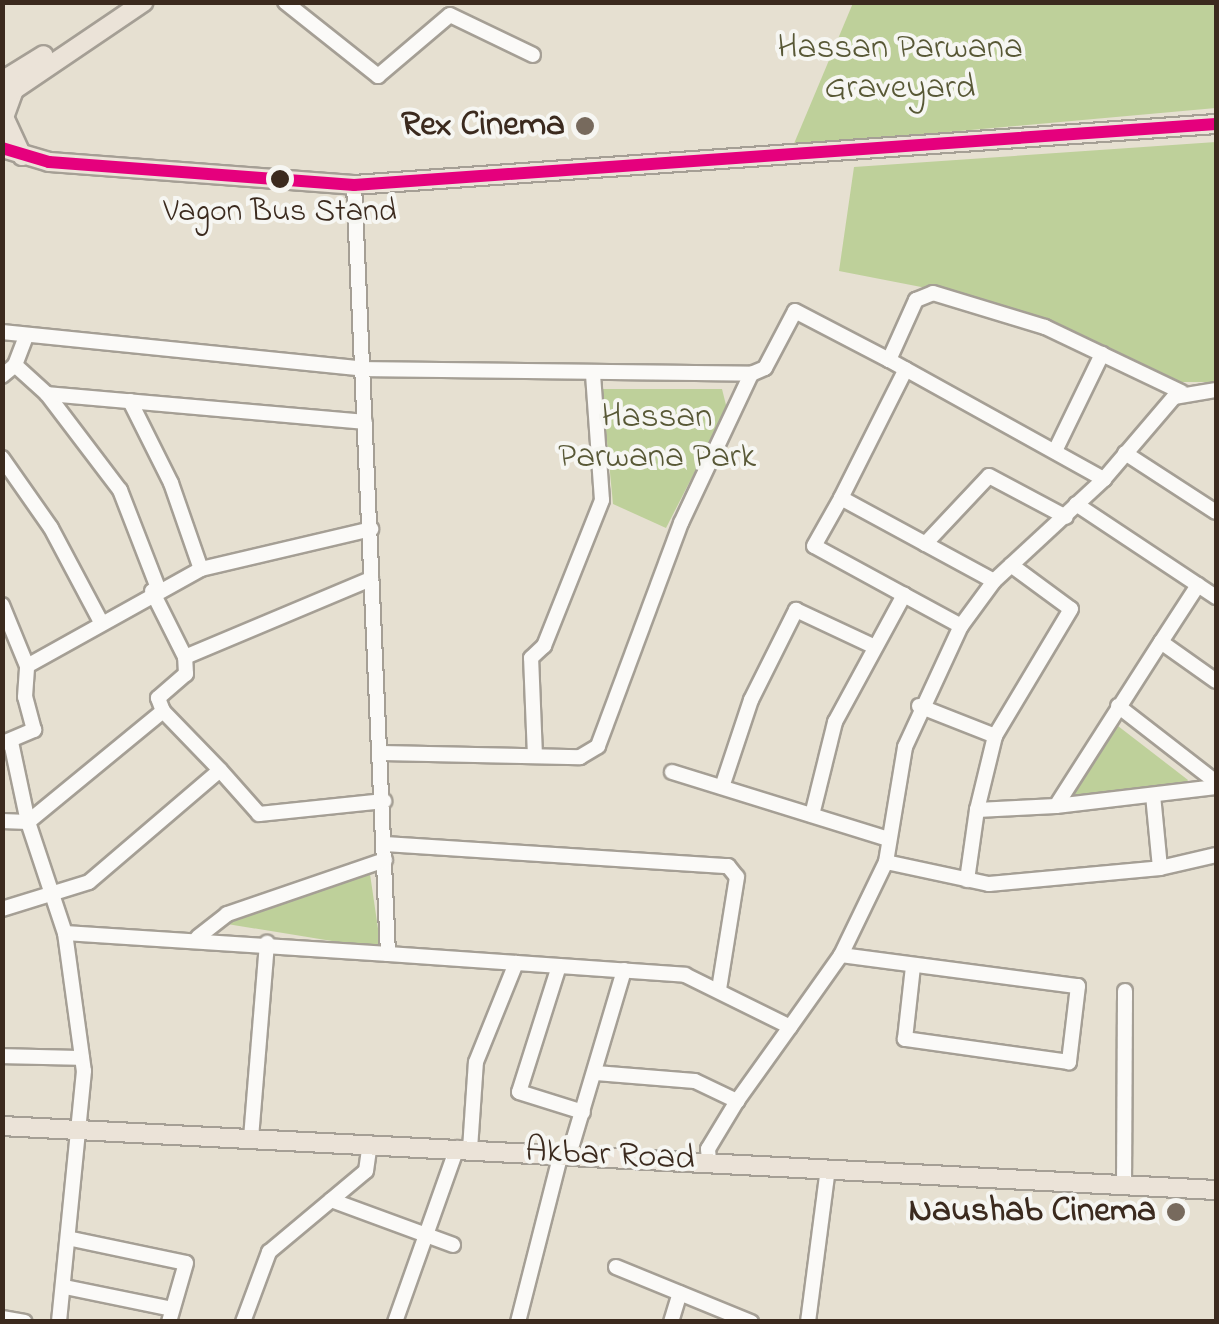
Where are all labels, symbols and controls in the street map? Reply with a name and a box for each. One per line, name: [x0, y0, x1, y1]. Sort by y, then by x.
park label: Hassan Parwana Graveyard: [777, 28, 1023, 110]
place label: Rex Cinema: [401, 105, 565, 147]
marker: Rex Cinema: [574, 115, 596, 137]
marker: Vagon Bus Stand: [270, 169, 290, 189]
place label: Vagon Bus Stand: [163, 194, 397, 232]
park label: Hassan Parwana Park: [558, 397, 756, 479]
street label: Akbar Road: [524, 1131, 696, 1181]
place label: Naushab Cinema: [908, 1191, 1156, 1233]
marker: Naushab Cinema: [1165, 1201, 1187, 1223]

